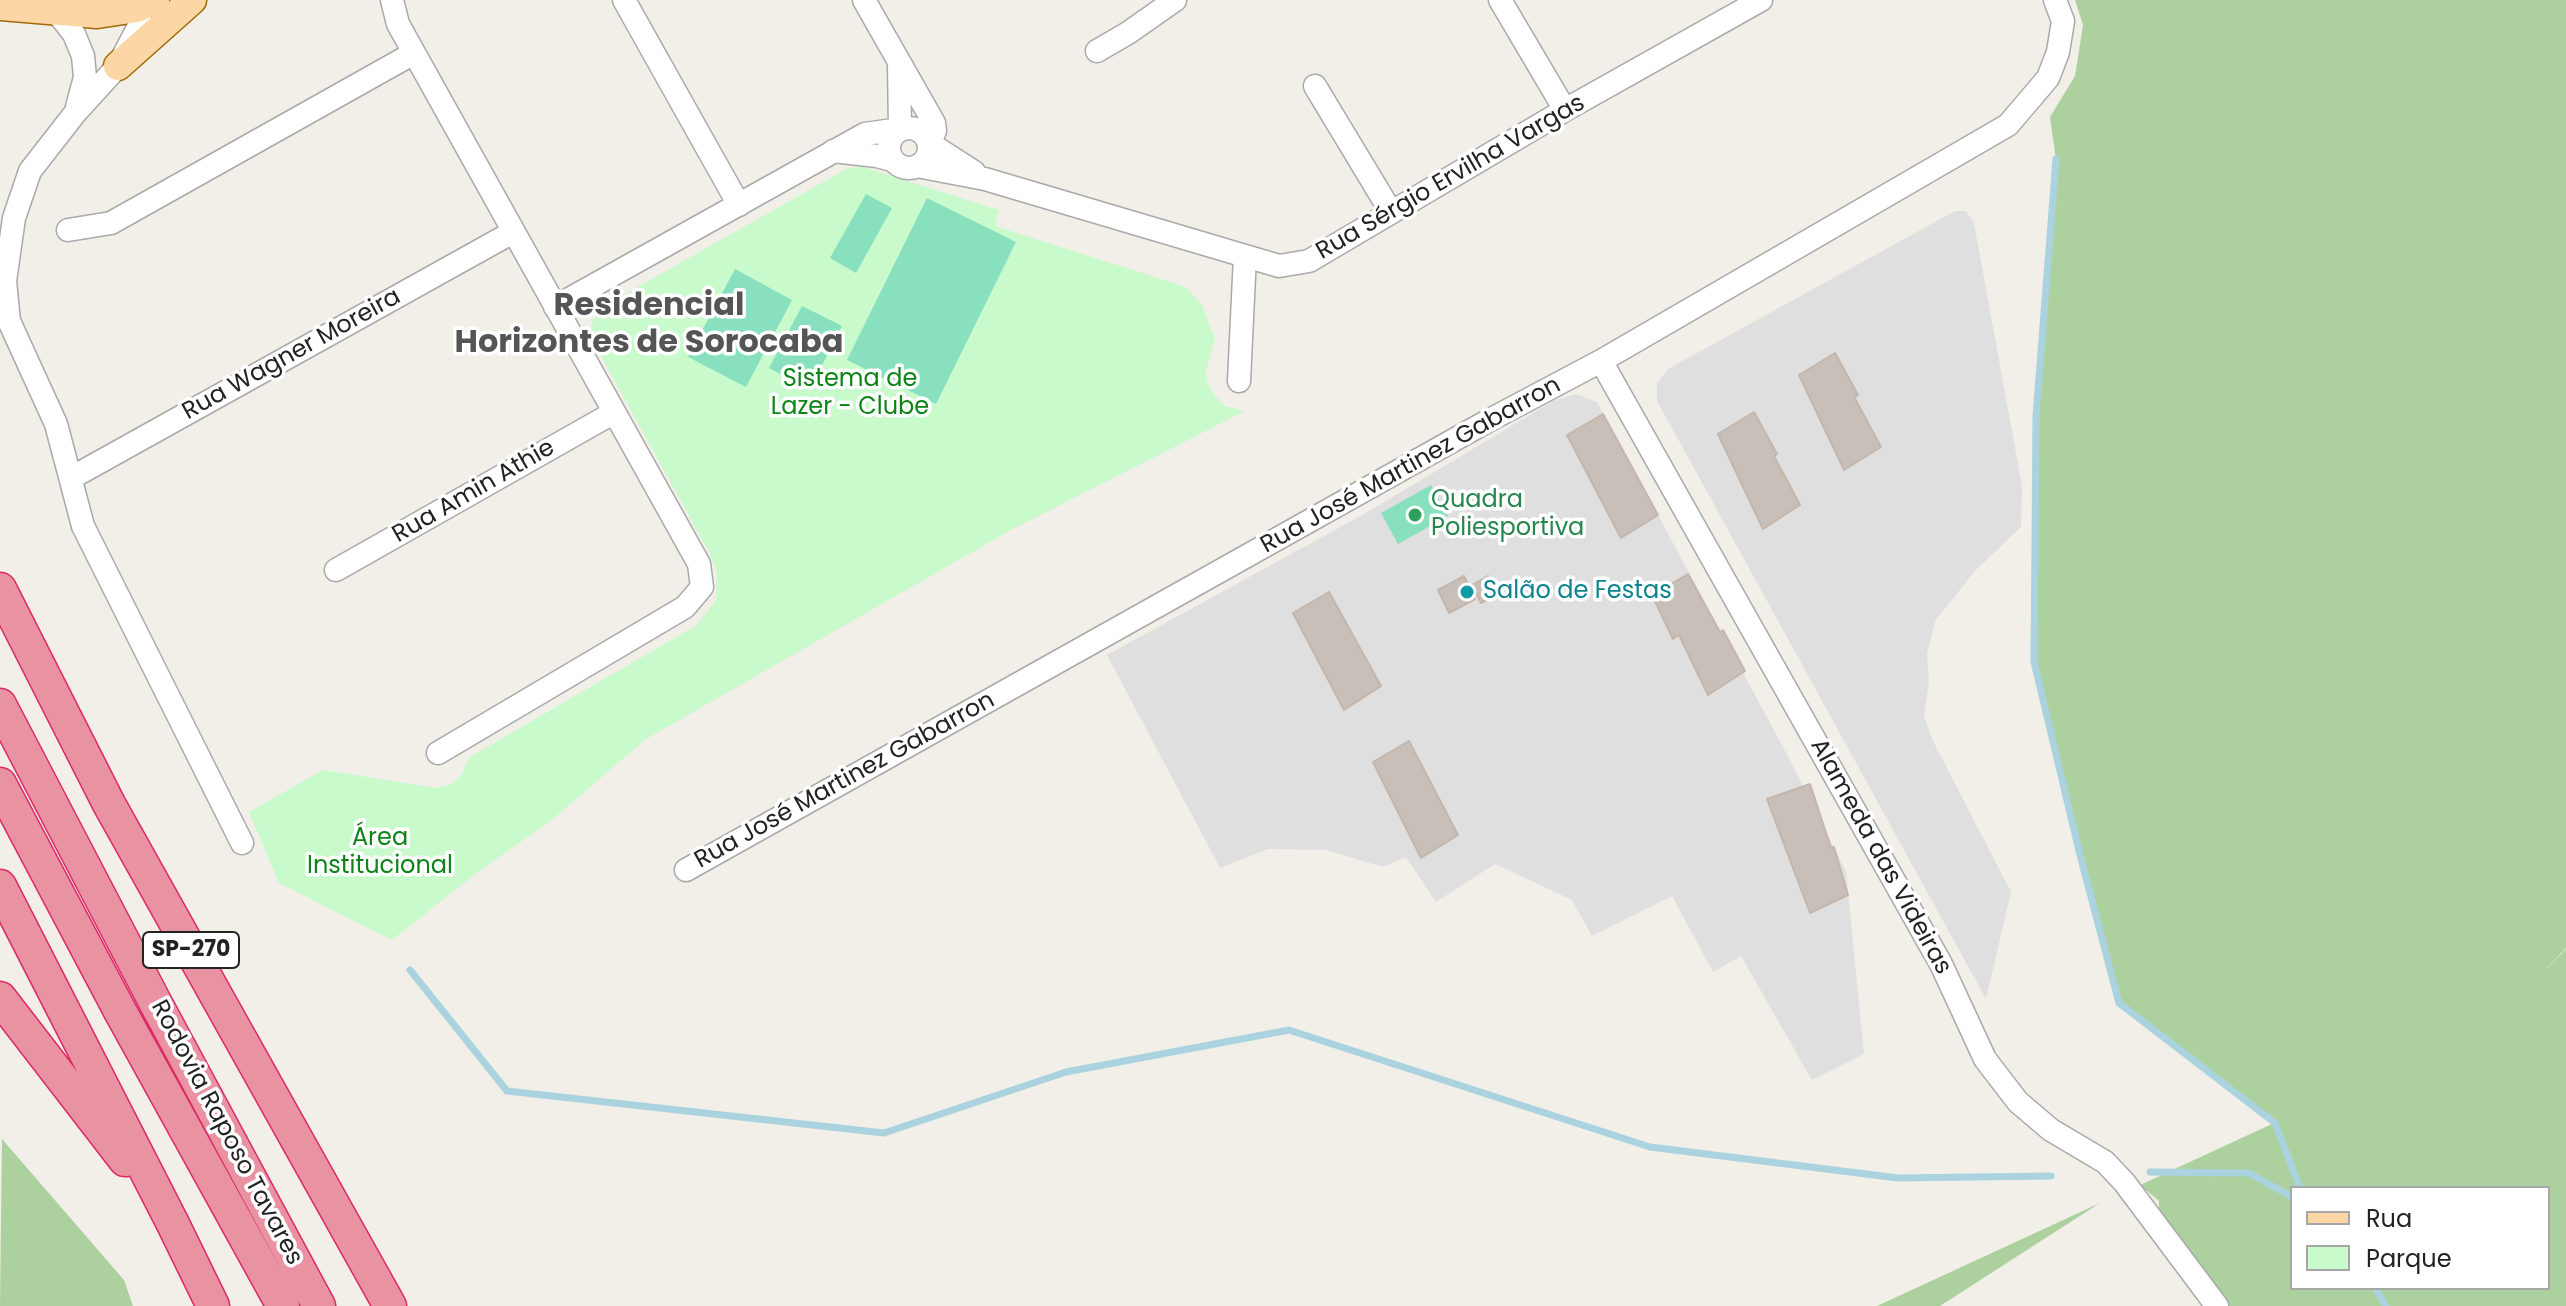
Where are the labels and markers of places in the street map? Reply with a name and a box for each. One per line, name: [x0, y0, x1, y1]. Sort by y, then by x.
place label: Quadra Poliesportiva: [1431, 487, 1584, 543]
marker: Quadra Poliesportiva: [1406, 506, 1424, 524]
place label: Salão de Festas: [1483, 578, 1672, 606]
marker: Salão de Festas: [1458, 583, 1476, 601]

